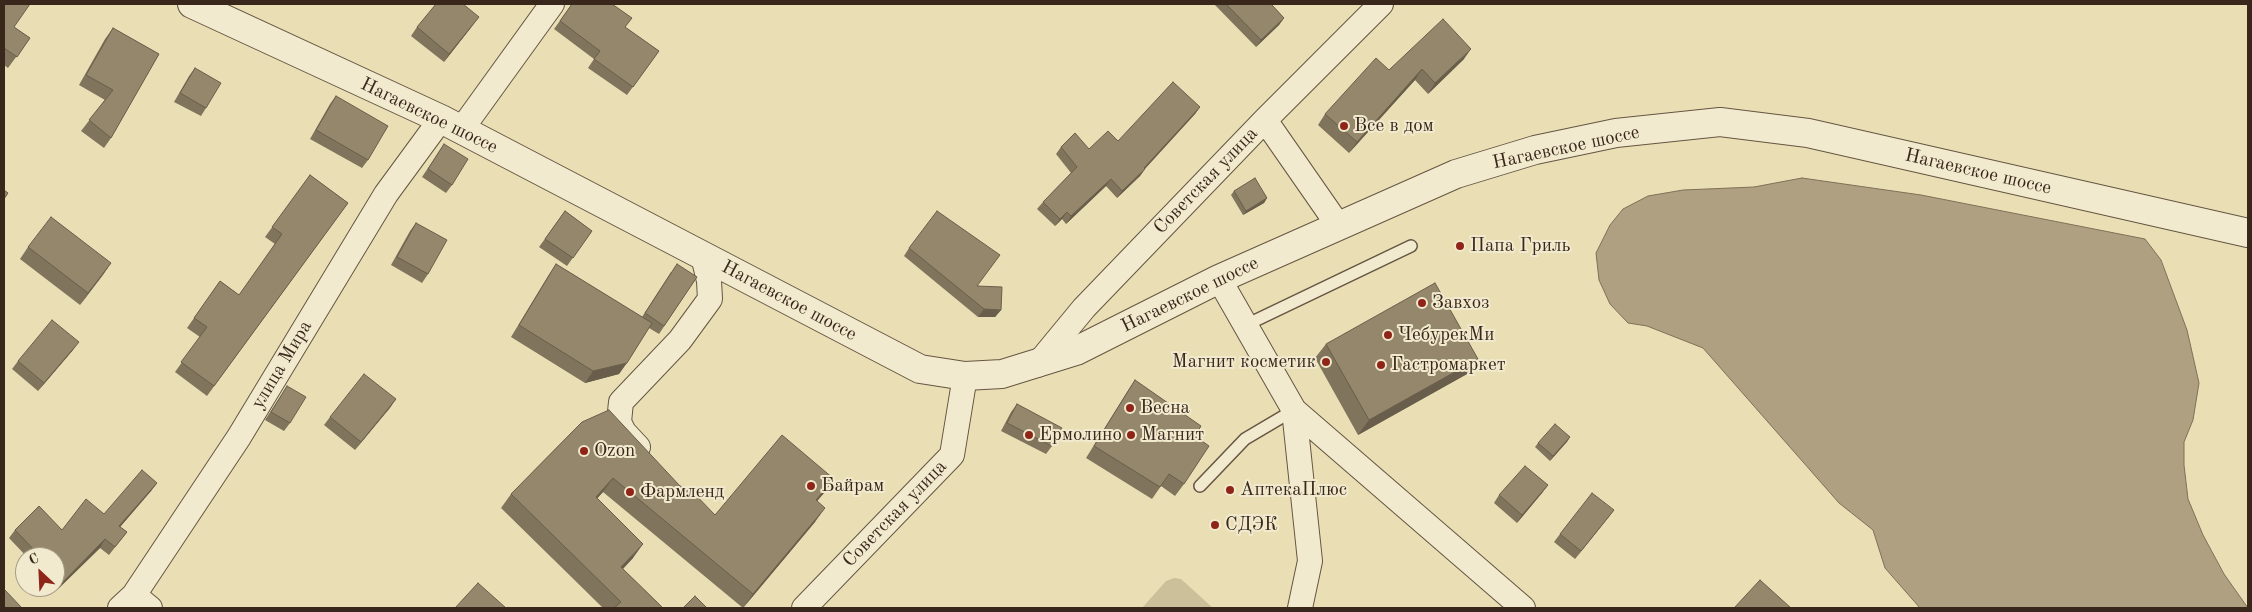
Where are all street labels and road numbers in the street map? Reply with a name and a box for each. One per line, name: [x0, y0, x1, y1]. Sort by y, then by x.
street label: Нагаевское шоссе: [357, 73, 501, 159]
street label: Нагаевское шоссе: [1490, 121, 1642, 175]
street label: Советская улица: [1149, 123, 1263, 239]
street label: Нагаевское шоссе: [1902, 144, 2054, 200]
street label: Нагаевское шоссе: [1118, 252, 1262, 338]
street label: Нагаевское шоссе: [718, 256, 860, 346]
street label: улица Мира: [247, 317, 317, 413]
street label: Советская улица: [838, 456, 952, 572]

